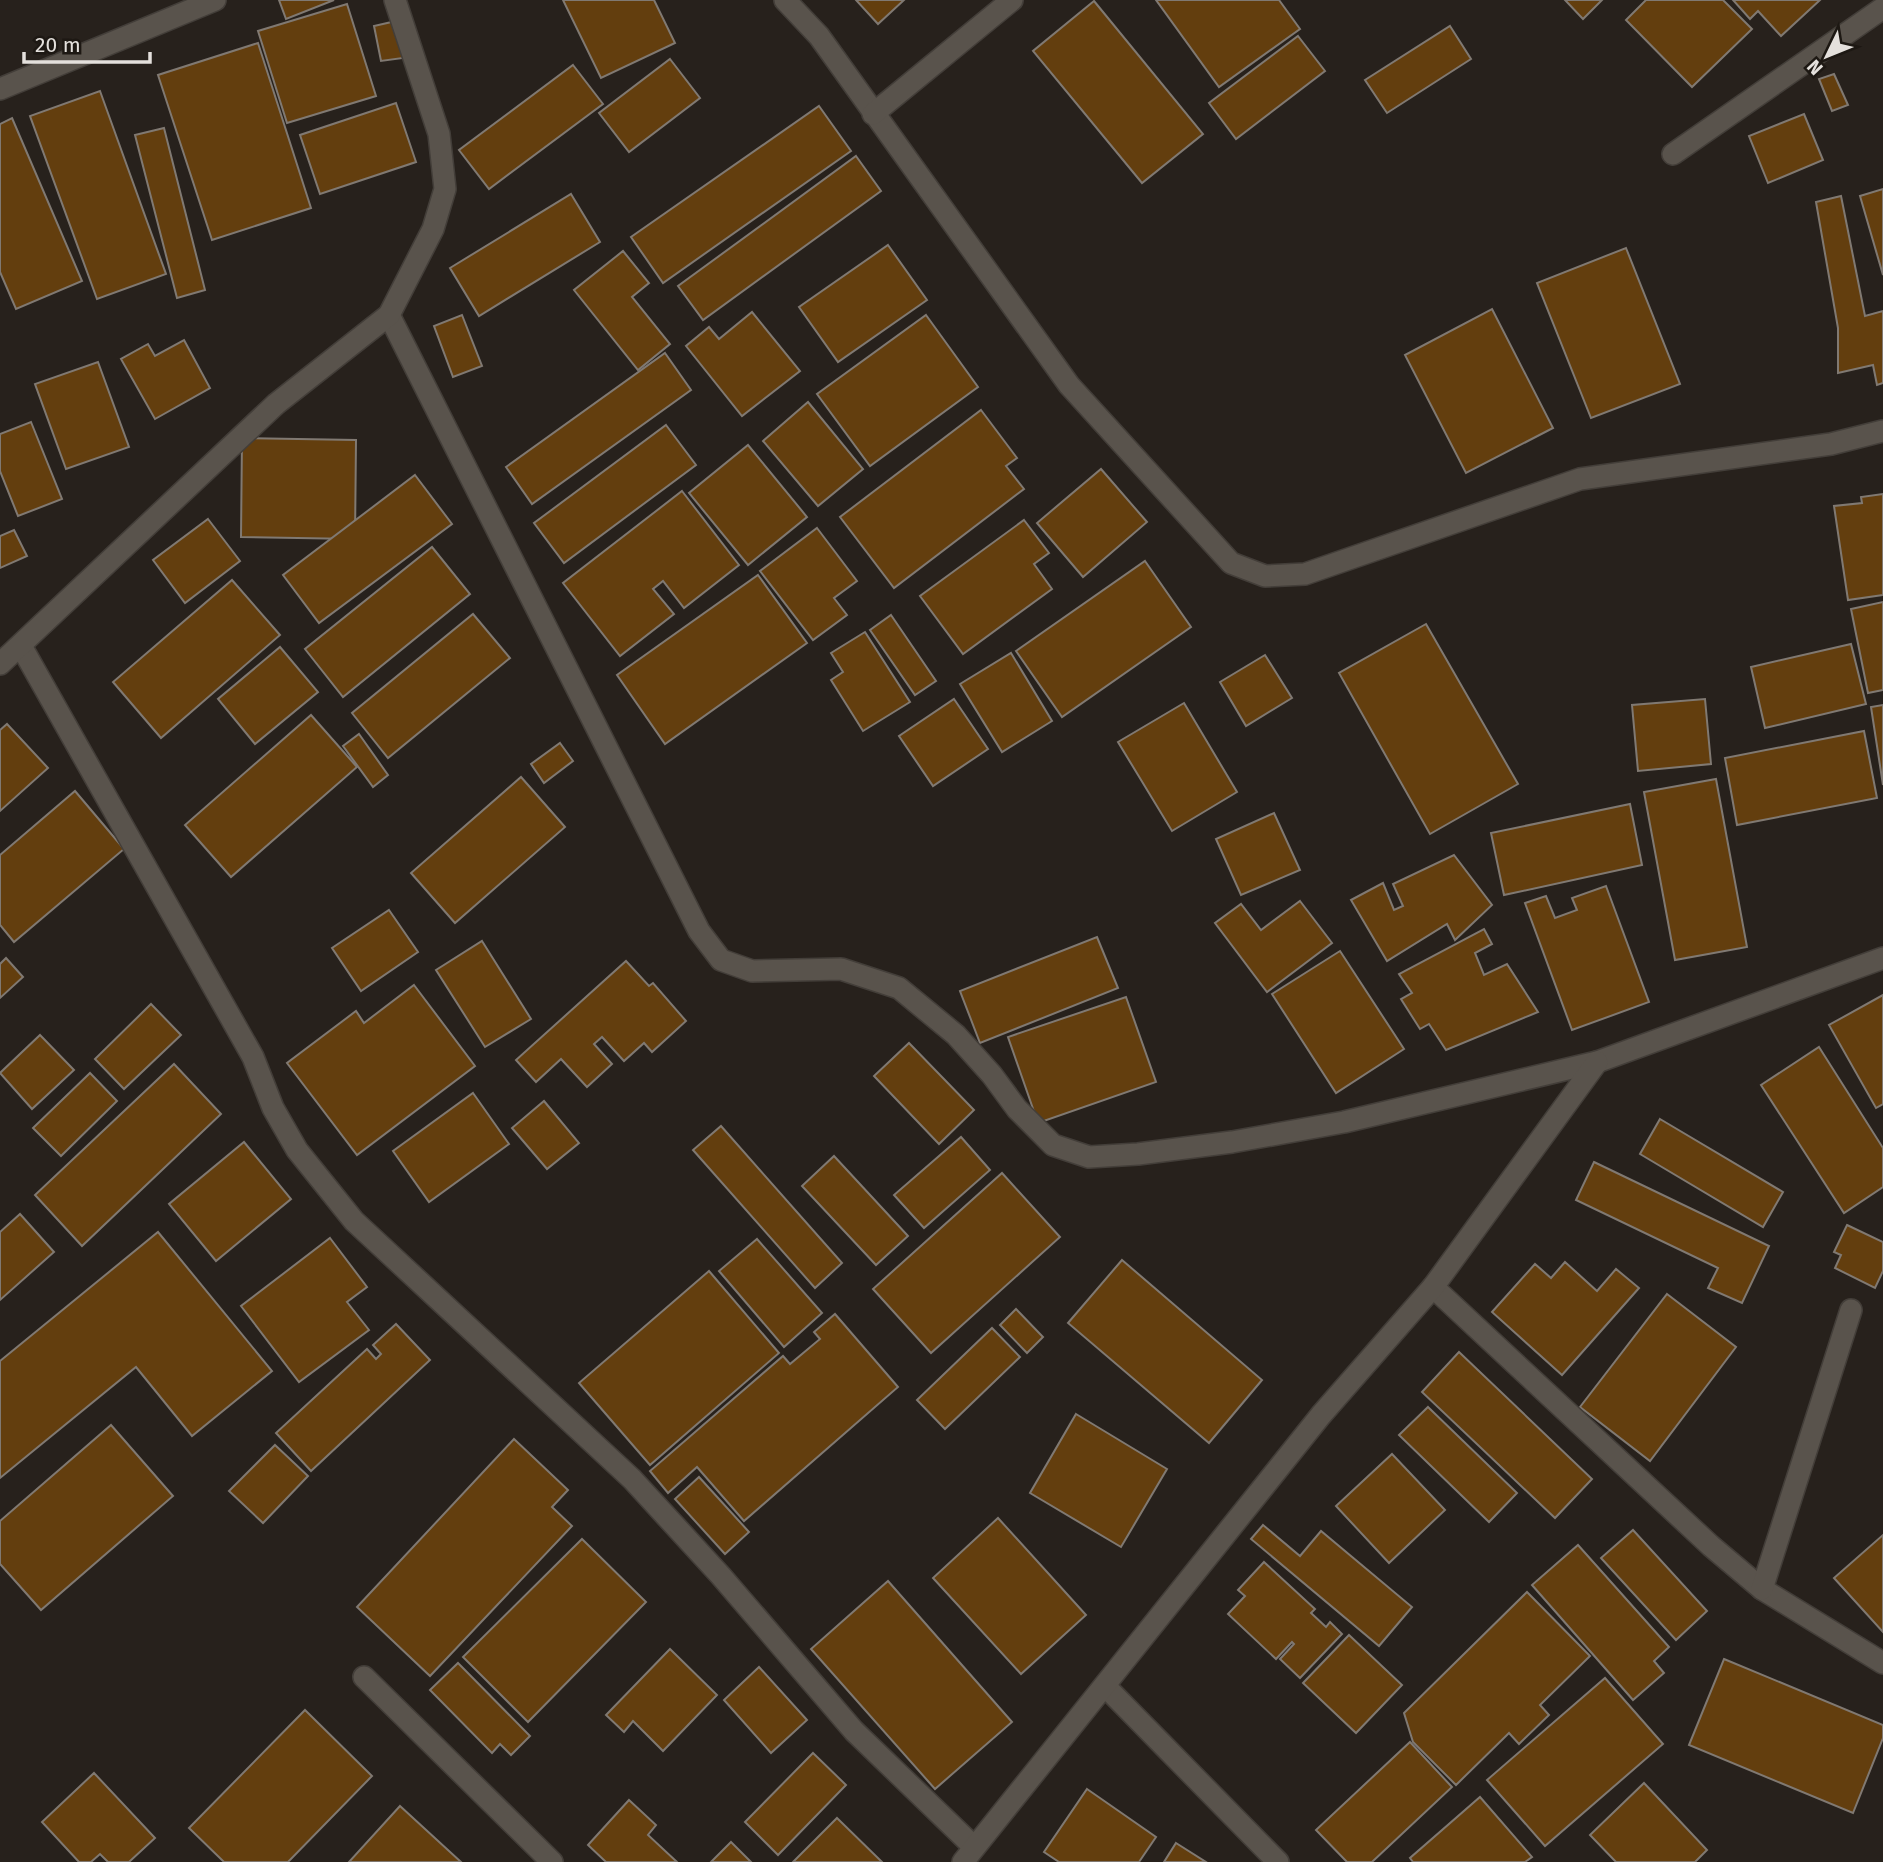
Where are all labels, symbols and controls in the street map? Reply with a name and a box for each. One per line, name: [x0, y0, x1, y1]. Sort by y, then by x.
scale bar: [24, 21, 150, 65]
north arrow: [1792, 21, 1862, 91]
text: 20 m: [35, 32, 81, 58]
text: N: [1802, 55, 1828, 80]

